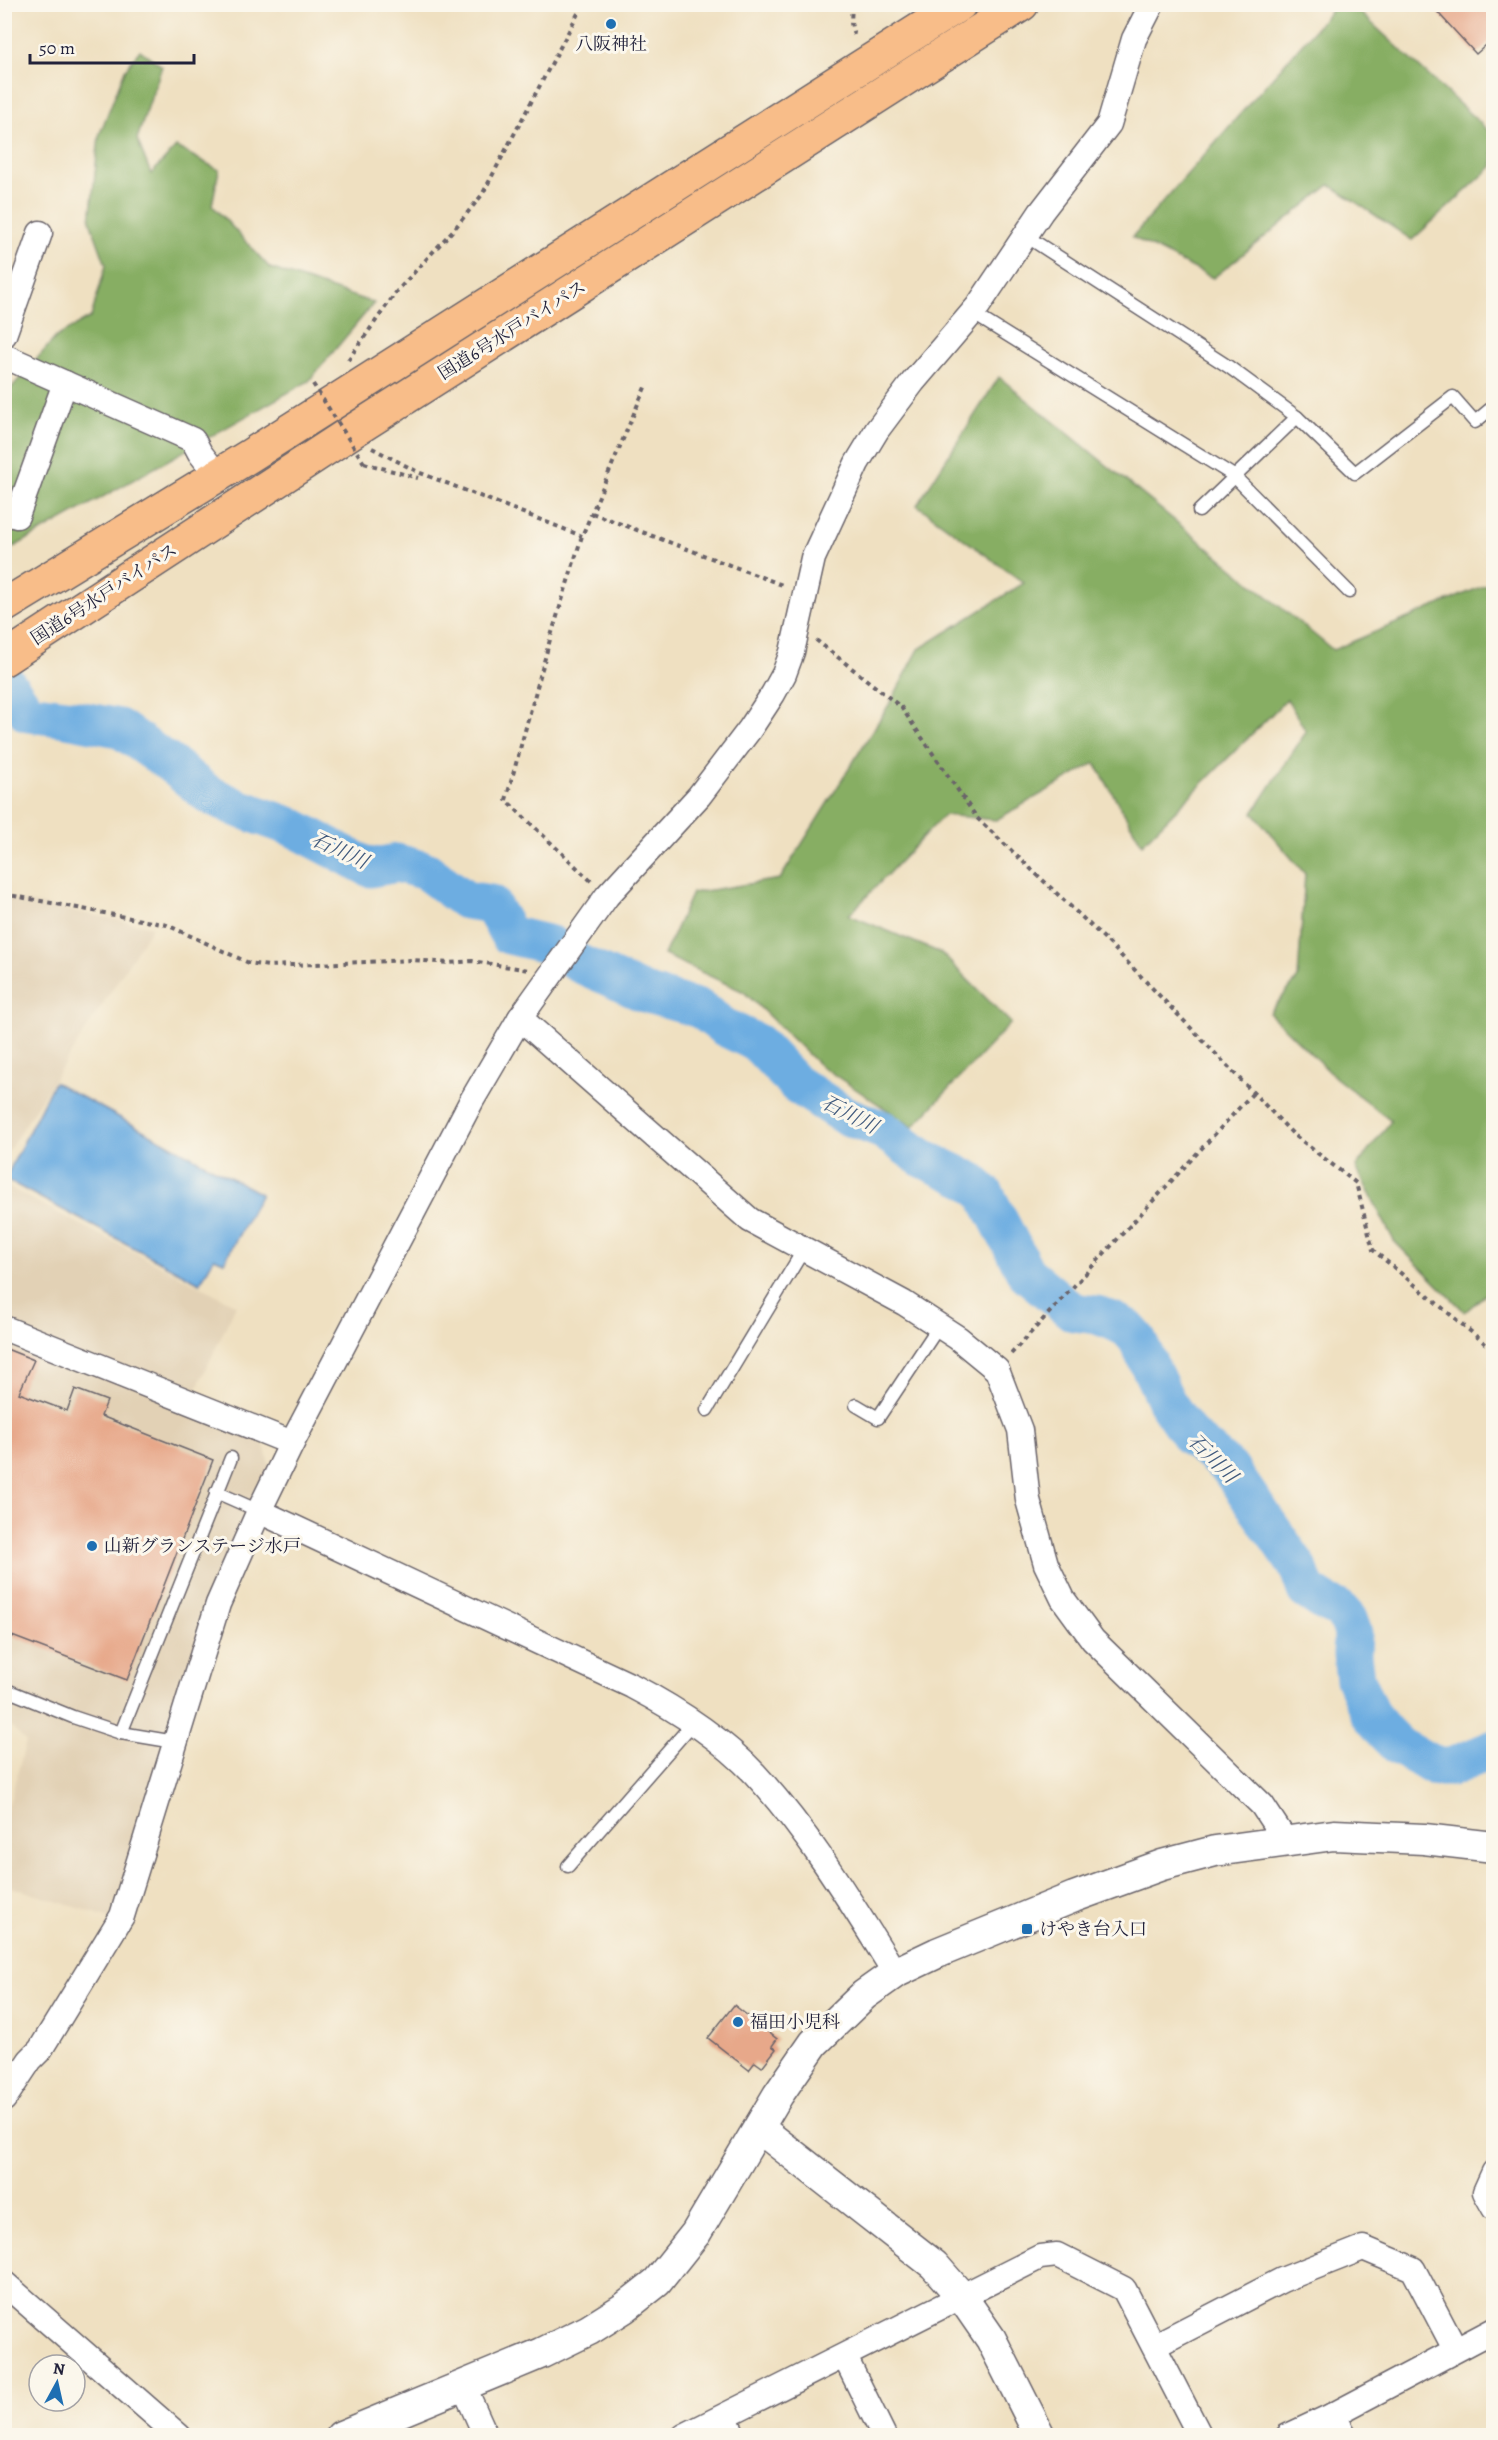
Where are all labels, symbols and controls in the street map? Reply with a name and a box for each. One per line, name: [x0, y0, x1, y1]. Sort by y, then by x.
marker: 八阪神社: [604, 17, 618, 31]
scale bar: [30, 27, 194, 65]
place label: 八阪神社: [575, 32, 647, 56]
text: 50 m: [39, 36, 75, 60]
street label: 国道6号水戸バイパス: [434, 275, 590, 385]
street label: 国道6号水戸バイパス: [26, 538, 182, 650]
water label: 石川川: [307, 826, 374, 876]
water label: 石川川: [817, 1089, 884, 1141]
water label: 石川川: [1182, 1428, 1245, 1491]
place label: 山新グランステージ水戸: [104, 1534, 301, 1558]
marker: 山新グランステージ水戸: [85, 1539, 99, 1553]
place label: けやき台入口: [1039, 1917, 1147, 1941]
marker: けやき台入口: [1020, 1922, 1034, 1936]
place label: 福田小児科: [750, 2010, 840, 2034]
marker: 福田小児科: [731, 2015, 745, 2029]
north arrow: [27, 2353, 87, 2413]
text: N: [52, 2357, 67, 2381]

